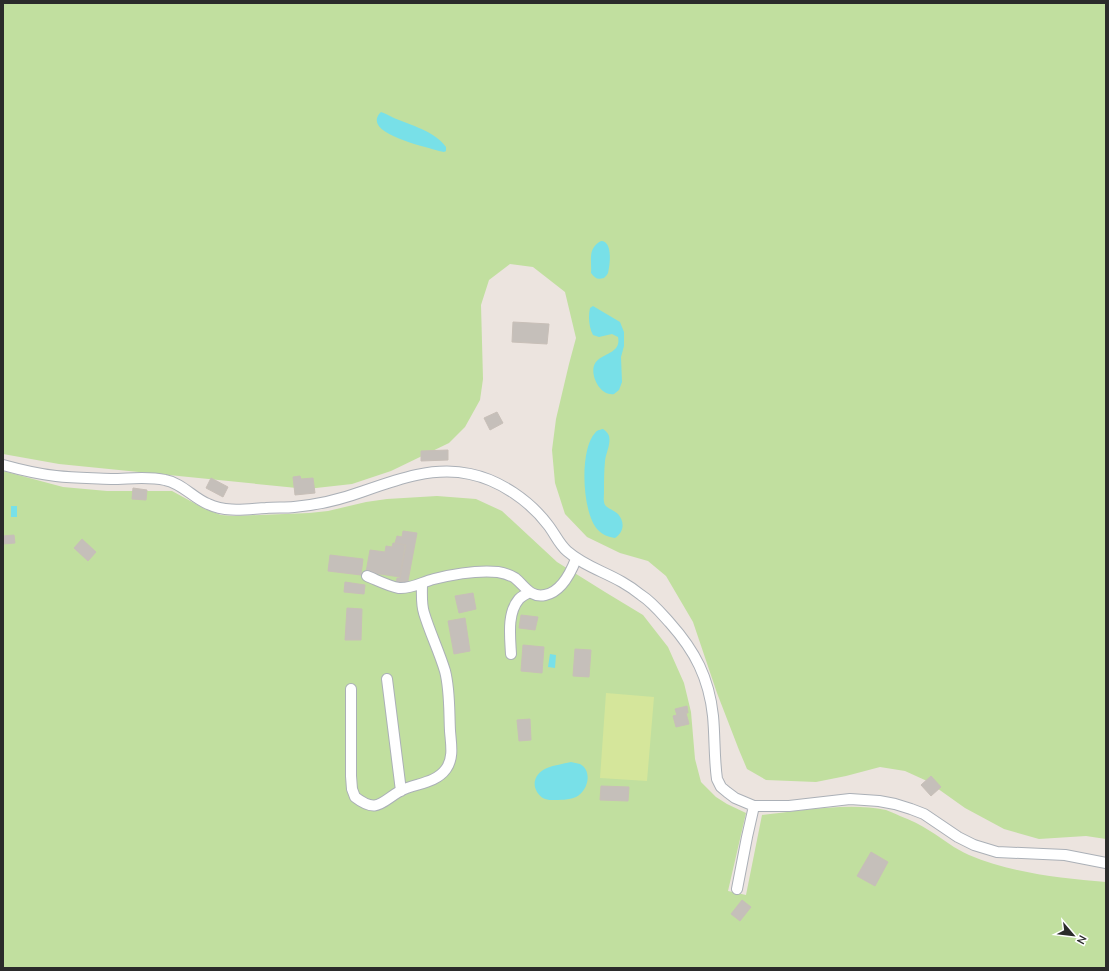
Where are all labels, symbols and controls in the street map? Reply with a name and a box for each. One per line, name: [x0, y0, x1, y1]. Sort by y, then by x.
north arrow: [1053, 915, 1093, 955]
text: N: [1074, 933, 1090, 947]

